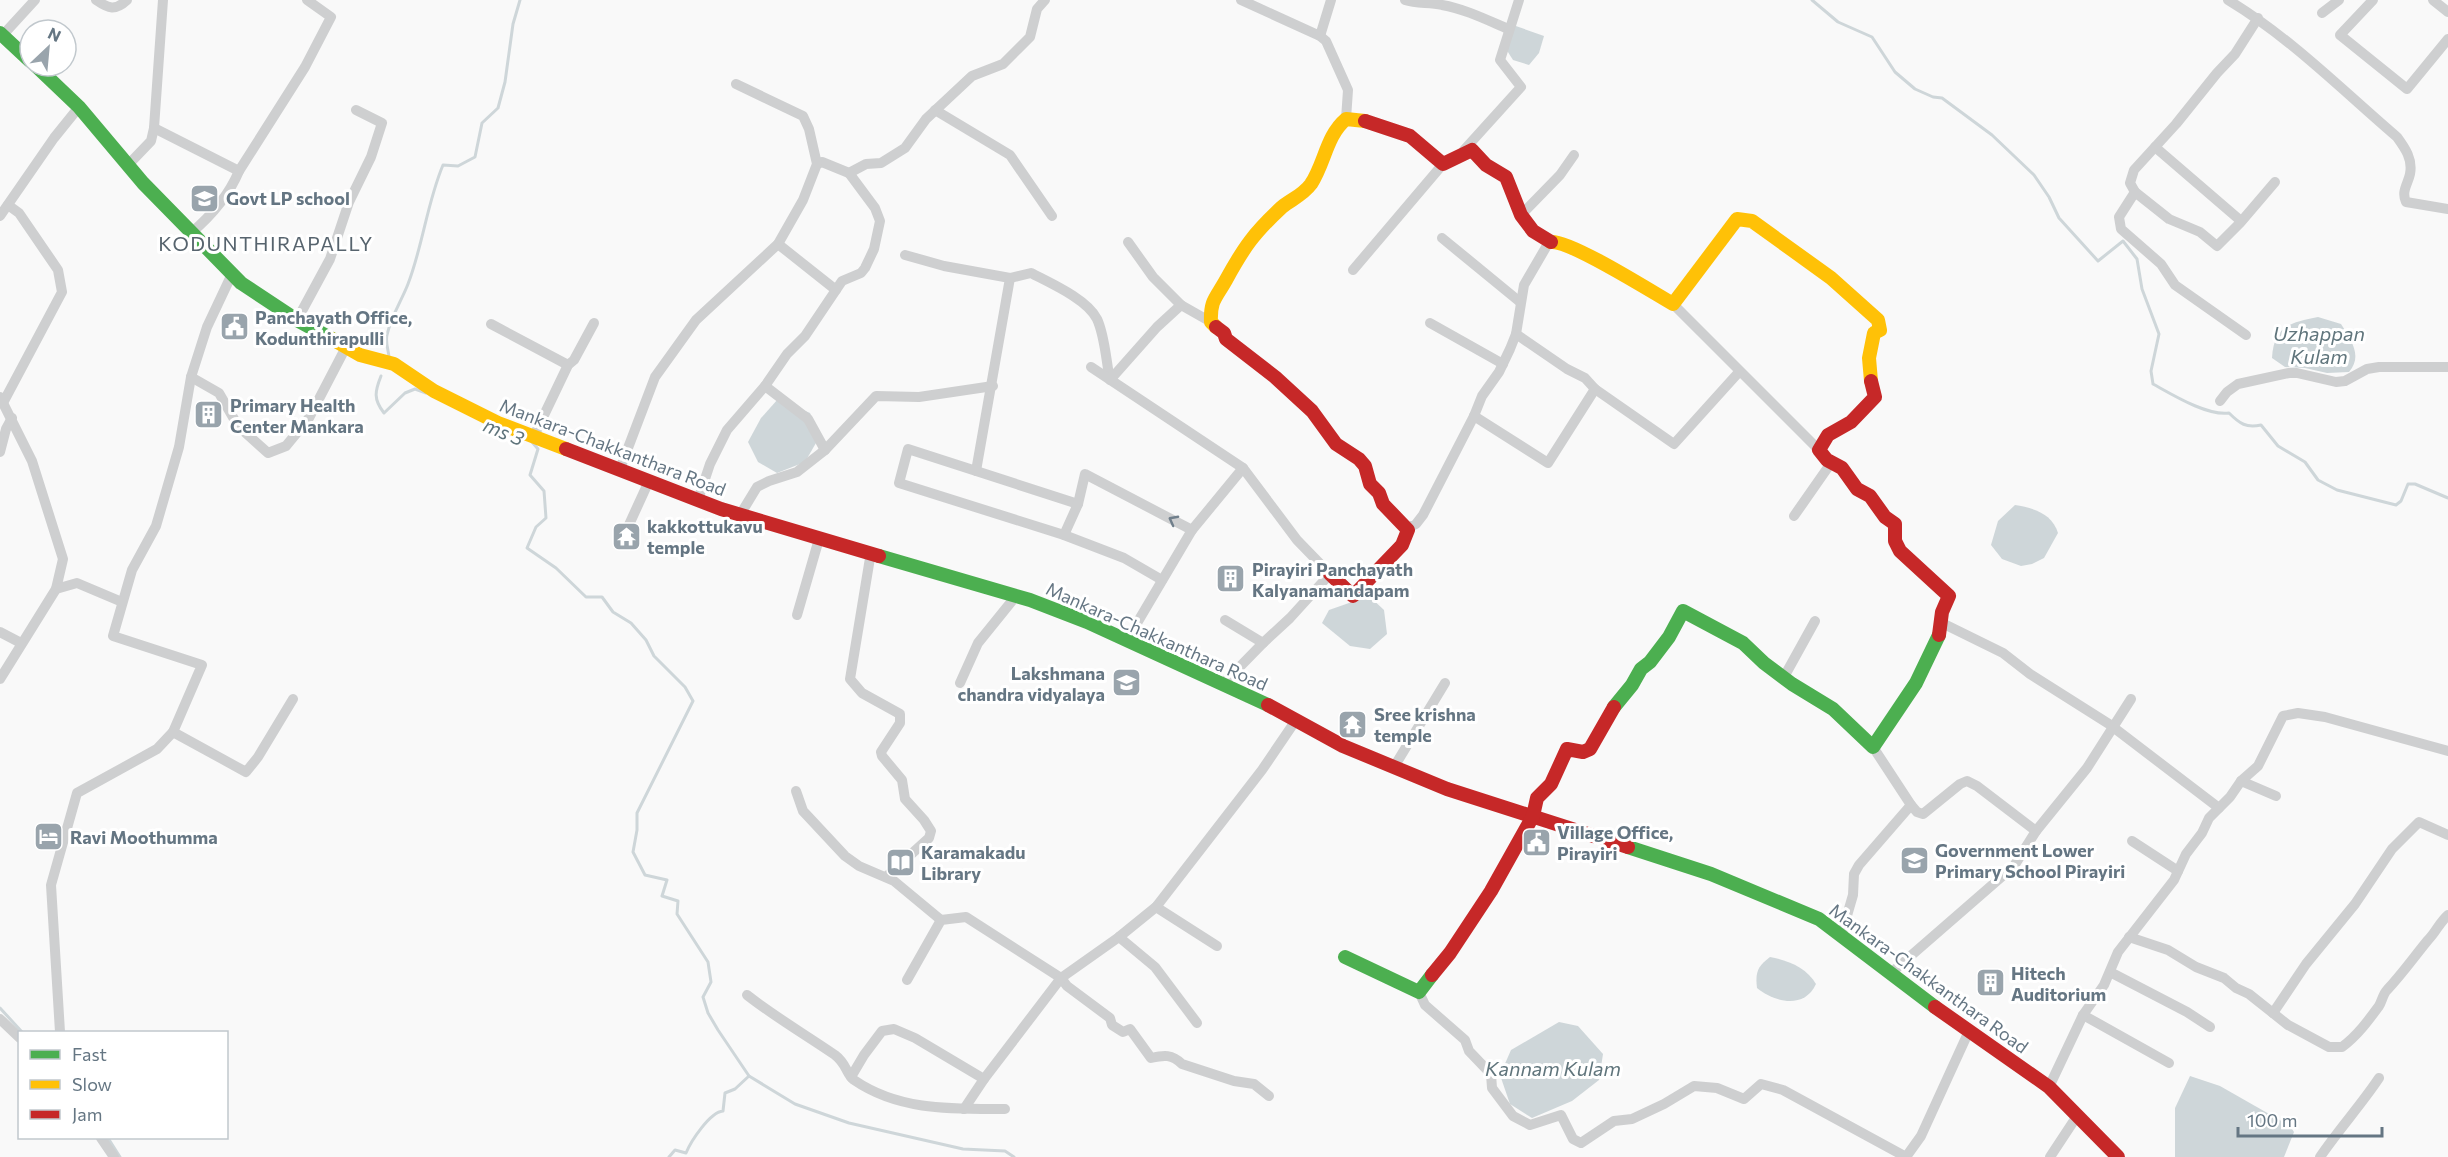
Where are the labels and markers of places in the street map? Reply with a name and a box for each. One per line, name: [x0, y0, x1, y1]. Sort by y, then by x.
school or university icon: Govt LP school: [189, 182, 221, 214]
place label: Govt LP school: [226, 187, 350, 209]
place label: Panchayath Office, Kodunthirapulli: [255, 306, 412, 349]
public building icon: Panchayath Office, Kodunthirapulli: [218, 311, 250, 343]
place label: Primary Health Center Mankara: [230, 394, 364, 437]
building icon: Primary Health Center Mankara: [193, 399, 225, 431]
place label: kakkottukavu temple: [647, 515, 763, 558]
temple icon: kakkottukavu temple: [610, 520, 642, 552]
place label: Pirayiri Panchayath Kalyanamandapam: [1252, 558, 1413, 601]
building icon: Pirayiri Panchayath Kalyanamandapam: [1215, 563, 1247, 595]
place label: Lakshmana chandra vidyalaya: [957, 662, 1105, 705]
school or university icon: Lakshmana chandra vidyalaya: [1110, 667, 1142, 699]
place label: Sree krishna temple: [1374, 703, 1476, 746]
temple icon: Sree krishna temple: [1337, 708, 1369, 740]
hotel icon: Ravi Moothumma: [33, 821, 65, 853]
place label: Village Office, Pirayiri: [1557, 821, 1673, 864]
place label: Ravi Moothumma: [70, 826, 218, 848]
public building icon: Village Office, Pirayiri: [1520, 826, 1552, 858]
place label: Government Lower Primary School Pirayiri: [1935, 839, 2125, 882]
place label: Karamakadu Library: [921, 841, 1026, 884]
school or university icon: Government Lower Primary School Pirayiri: [1898, 844, 1930, 876]
library icon: Karamakadu Library: [884, 846, 916, 878]
place label: Hitech Auditorium: [2011, 962, 2106, 1005]
building icon: Hitech Auditorium: [1974, 967, 2006, 999]

